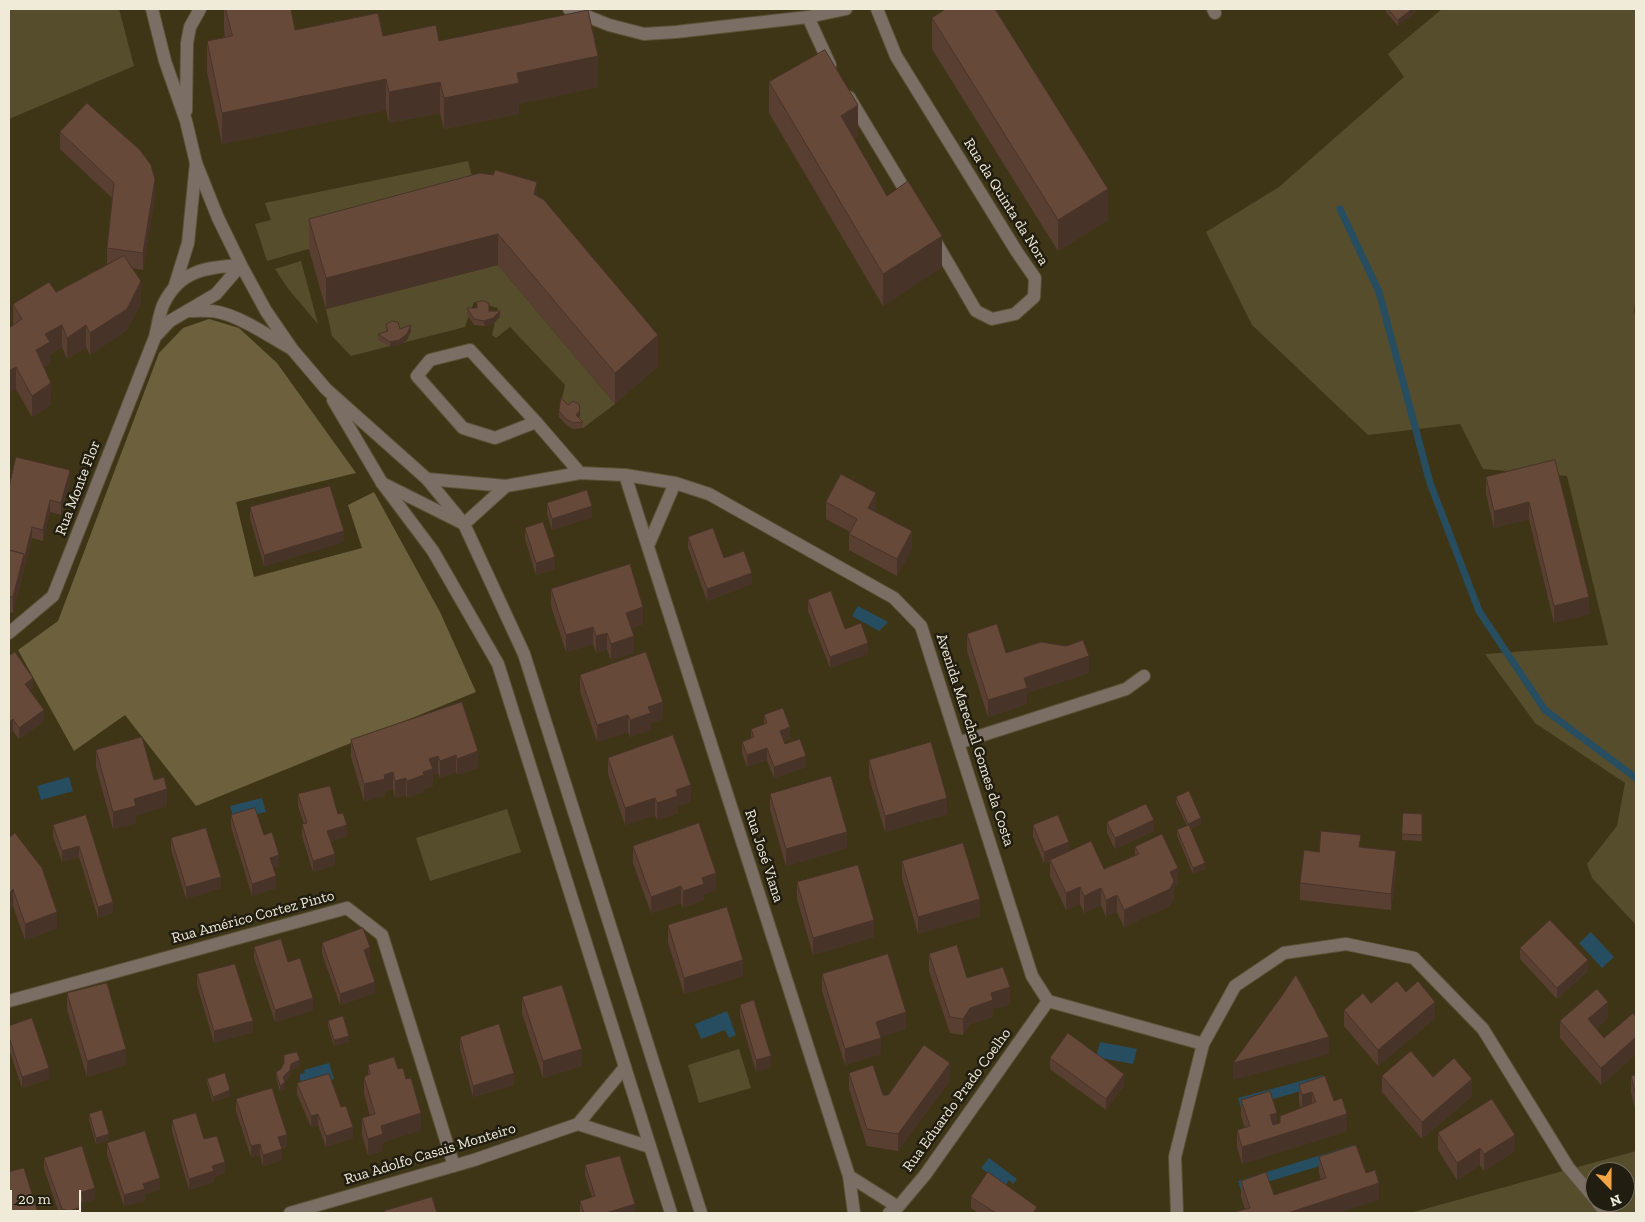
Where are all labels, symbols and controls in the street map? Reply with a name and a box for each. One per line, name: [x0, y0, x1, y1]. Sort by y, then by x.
street label: Rua da Quinta da Nora: [960, 135, 1052, 269]
street label: Rua Monte Flor: [52, 438, 104, 538]
street label: Avenida Marechal Gomes da Costa: [932, 631, 1018, 849]
street label: Rua José Viana: [741, 807, 787, 905]
street label: Rua Américo Cortez Pinto: [170, 887, 336, 947]
street label: Rua Eduardo Prado Coelho: [899, 1025, 1015, 1175]
street label: Rua Adolfo Casais Monteiro: [342, 1119, 518, 1189]
north arrow: [1585, 1162, 1635, 1212]
scale bar: [12, 1180, 84, 1212]
text: 20 m: [18, 1190, 51, 1208]
text: N: [1607, 1191, 1624, 1210]

